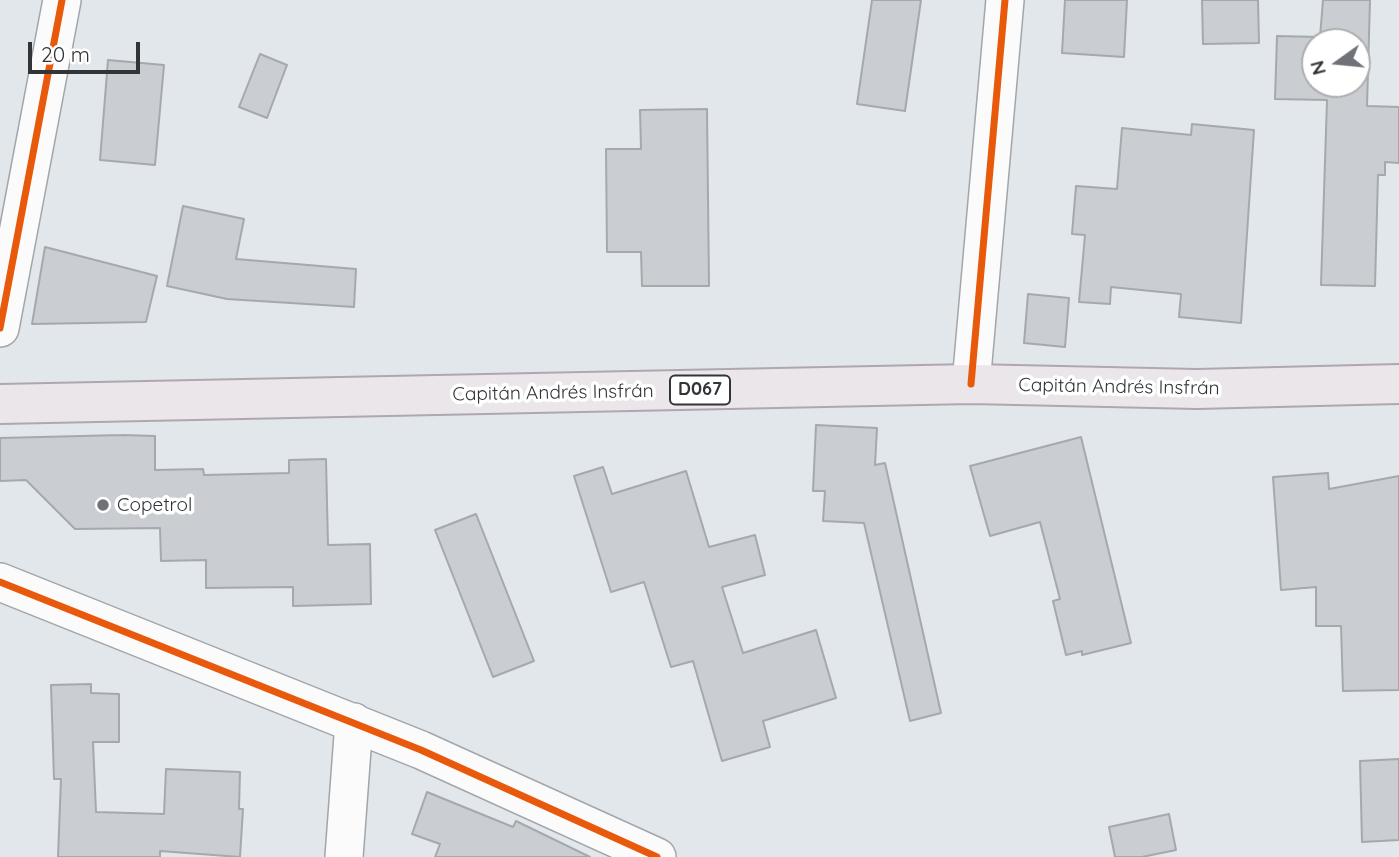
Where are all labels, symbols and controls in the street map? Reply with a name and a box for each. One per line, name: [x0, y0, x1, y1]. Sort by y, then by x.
scale bar: [32, 28, 144, 72]
north arrow: [1301, 28, 1371, 98]
text: 20 m: [41, 41, 90, 67]
text: N: [1304, 58, 1331, 78]
street label: Capitán Andrés Insfrán: [1018, 374, 1220, 400]
road number: D067: [670, 376, 730, 404]
street label: Capitán Andrés Insfrán: [452, 380, 654, 406]
place label: Copetrol: [117, 494, 192, 516]
marker: Copetrol: [95, 497, 111, 513]

